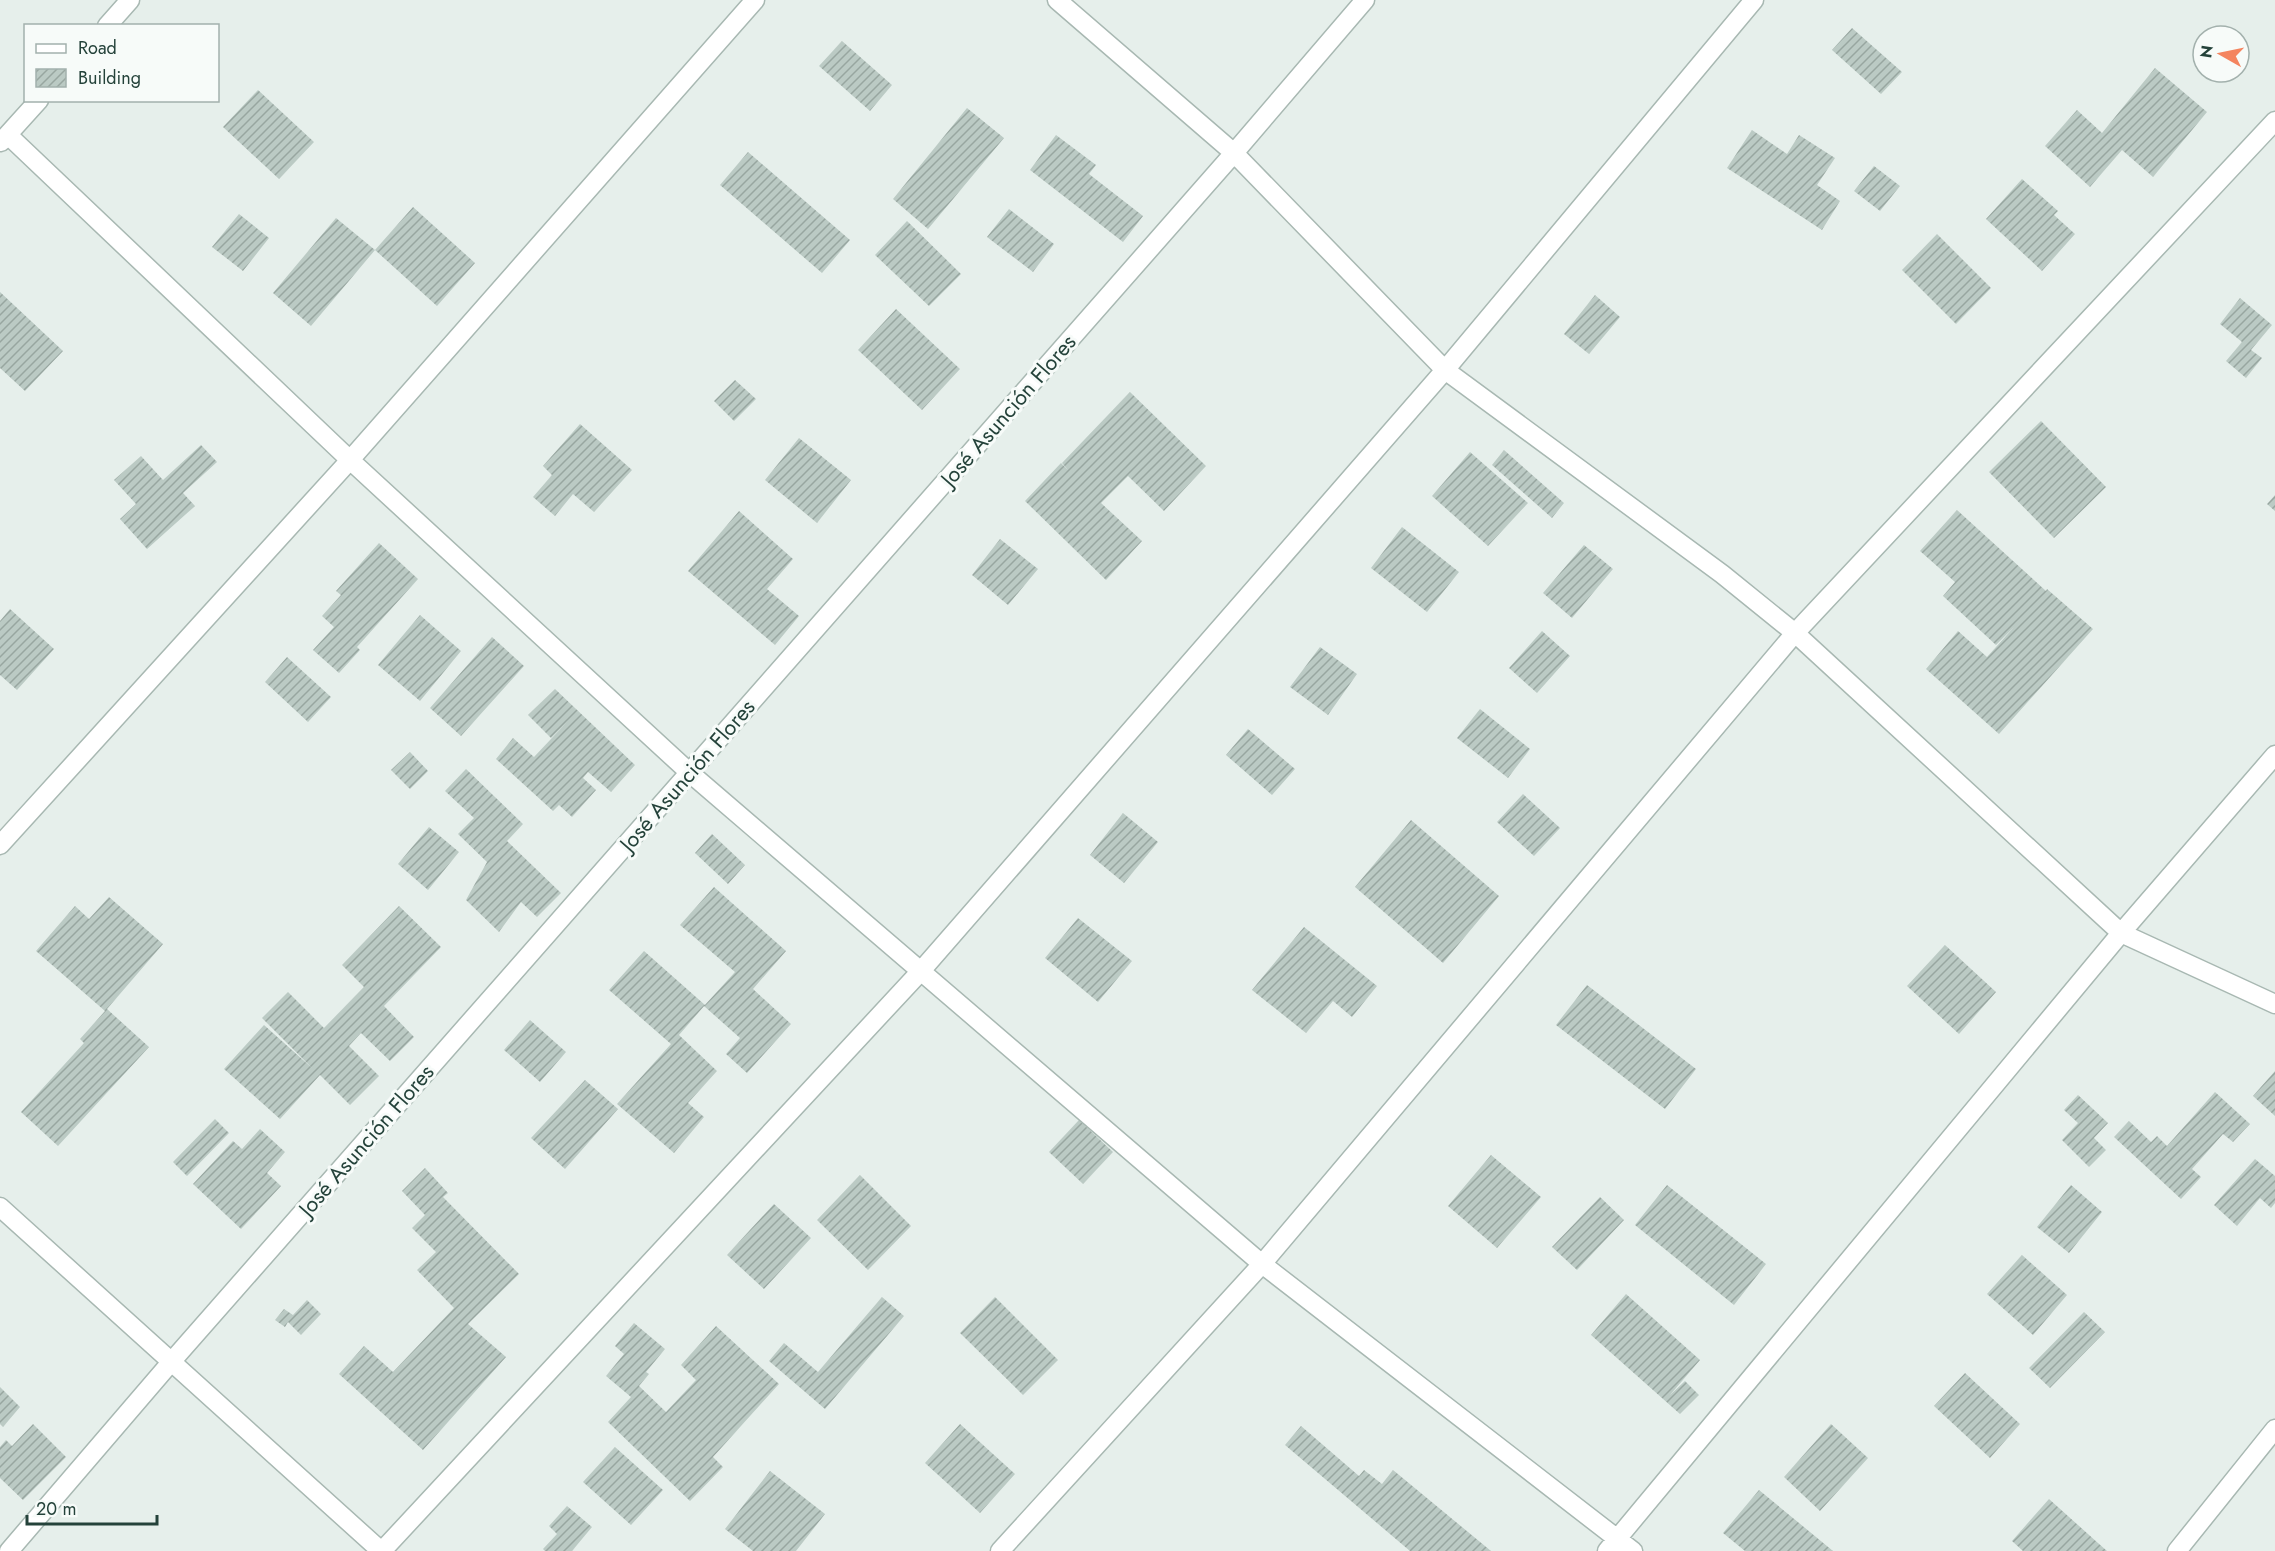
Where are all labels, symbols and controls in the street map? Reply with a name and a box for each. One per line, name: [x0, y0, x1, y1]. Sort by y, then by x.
legend: [24, 24, 219, 102]
north arrow: [2191, 24, 2251, 84]
text: Road: [78, 35, 117, 61]
text: N: [2194, 44, 2219, 60]
text: Building: [78, 65, 141, 91]
street label: José Asunción Flores: [931, 327, 1083, 495]
street label: José Asunción Flores: [610, 692, 762, 860]
street label: José Asunción Flores: [289, 1057, 441, 1225]
scale bar: [27, 1488, 158, 1526]
text: 20 m: [36, 1496, 76, 1522]

